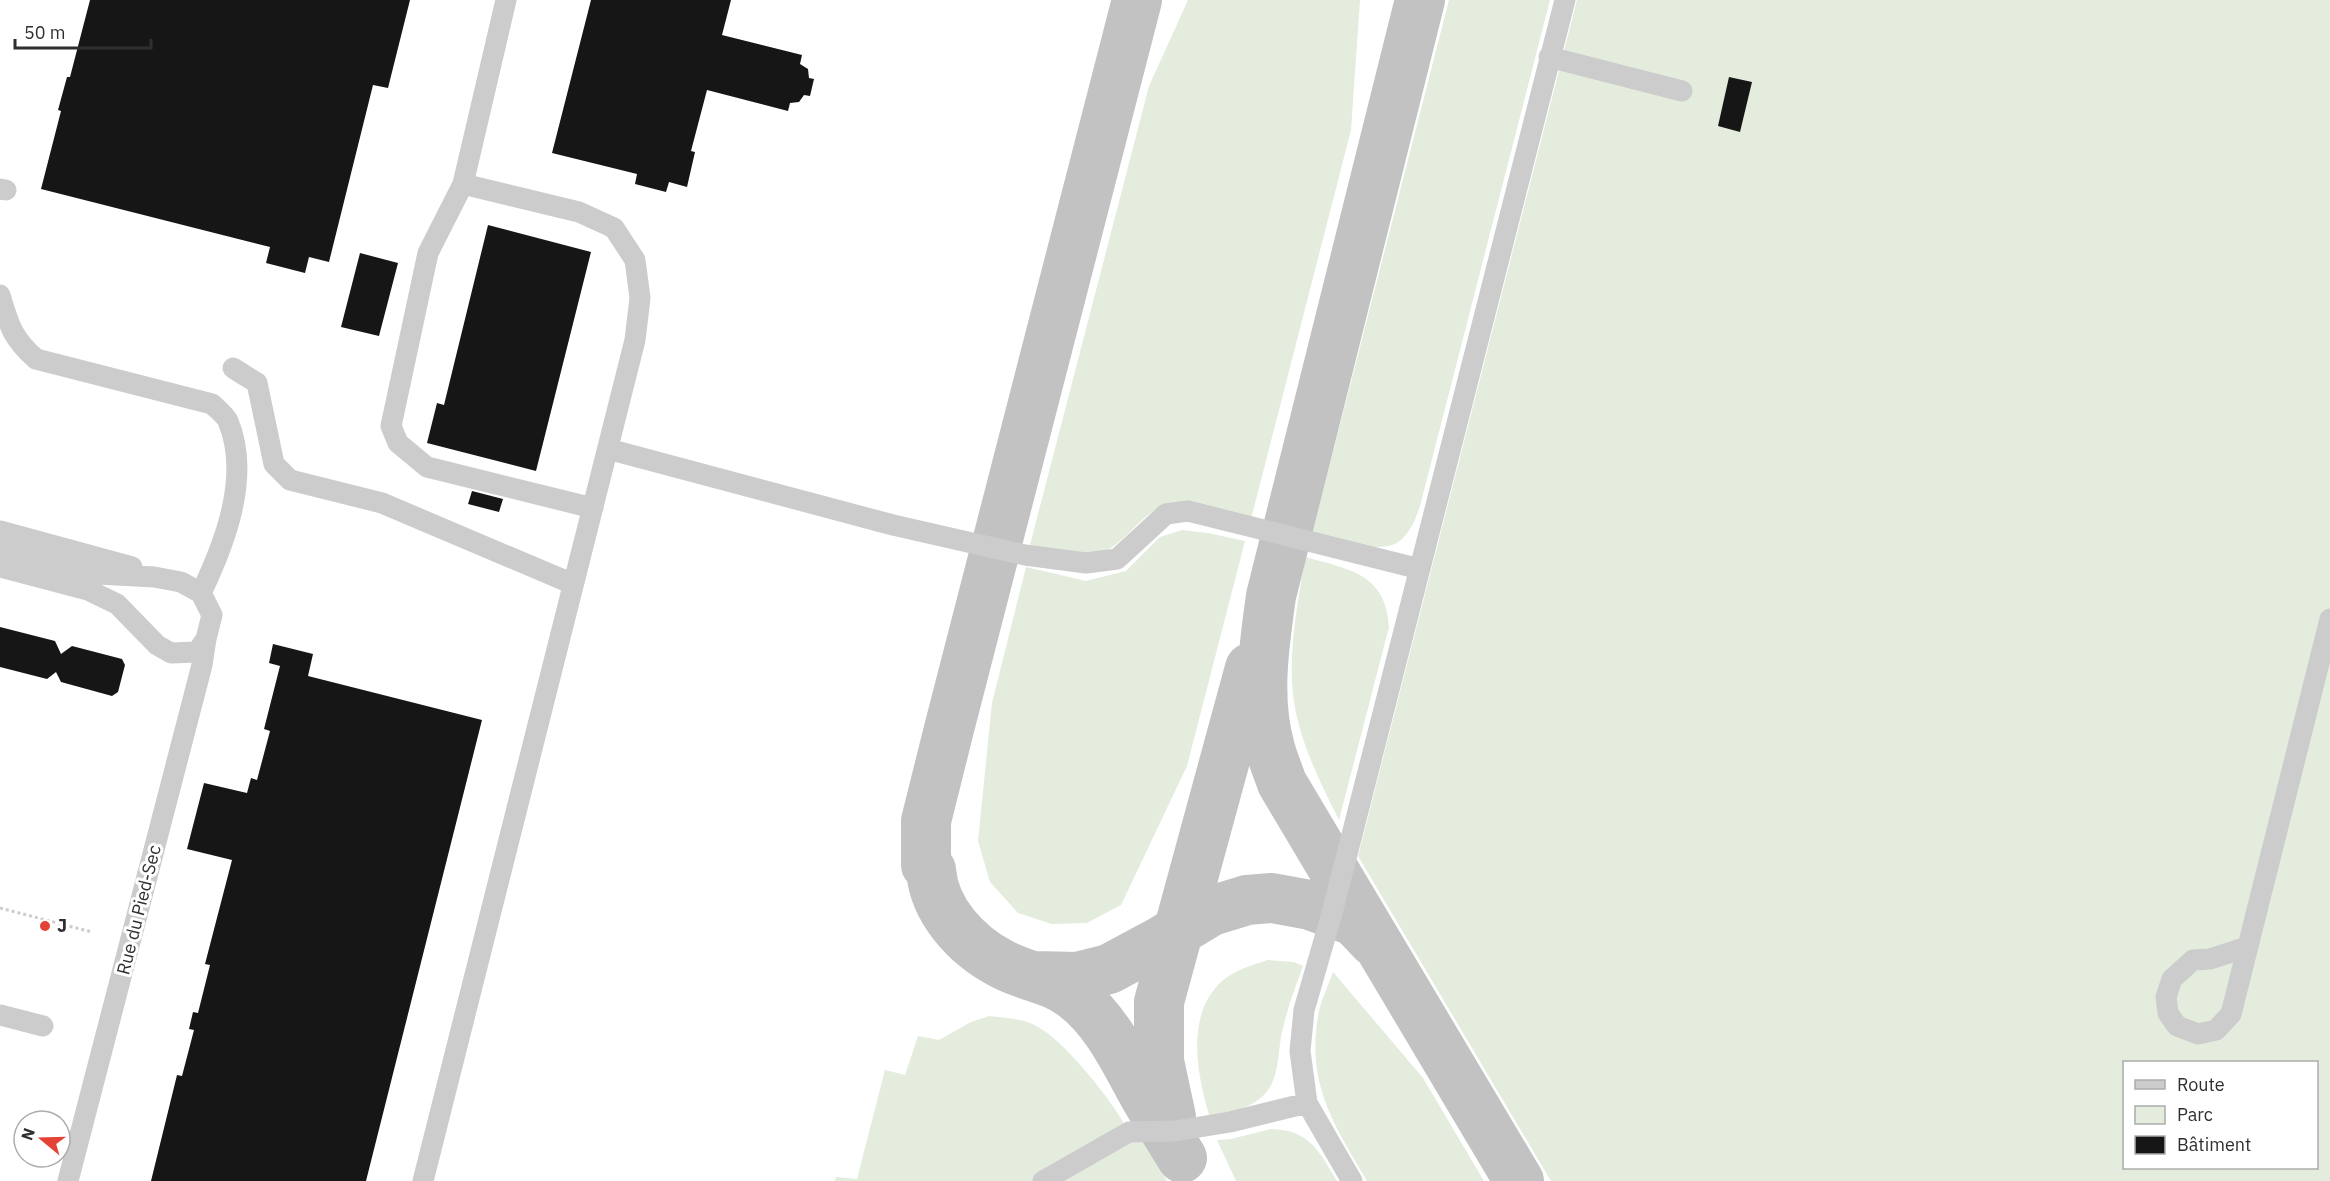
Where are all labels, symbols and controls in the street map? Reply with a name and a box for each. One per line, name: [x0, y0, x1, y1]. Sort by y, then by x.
scale bar: [15, 12, 152, 50]
text: 50 m: [24, 21, 66, 44]
street label: Rue du Pied-Sec: [111, 843, 166, 977]
place label: J: [57, 914, 67, 937]
marker: J: [38, 919, 52, 933]
legend: [2123, 1061, 2318, 1169]
text: Route: [2177, 1073, 2225, 1096]
text: Parc: [2177, 1103, 2213, 1126]
north arrow: [12, 1109, 72, 1169]
text: N: [16, 1125, 39, 1143]
text: Bâtiment: [2177, 1133, 2251, 1156]

